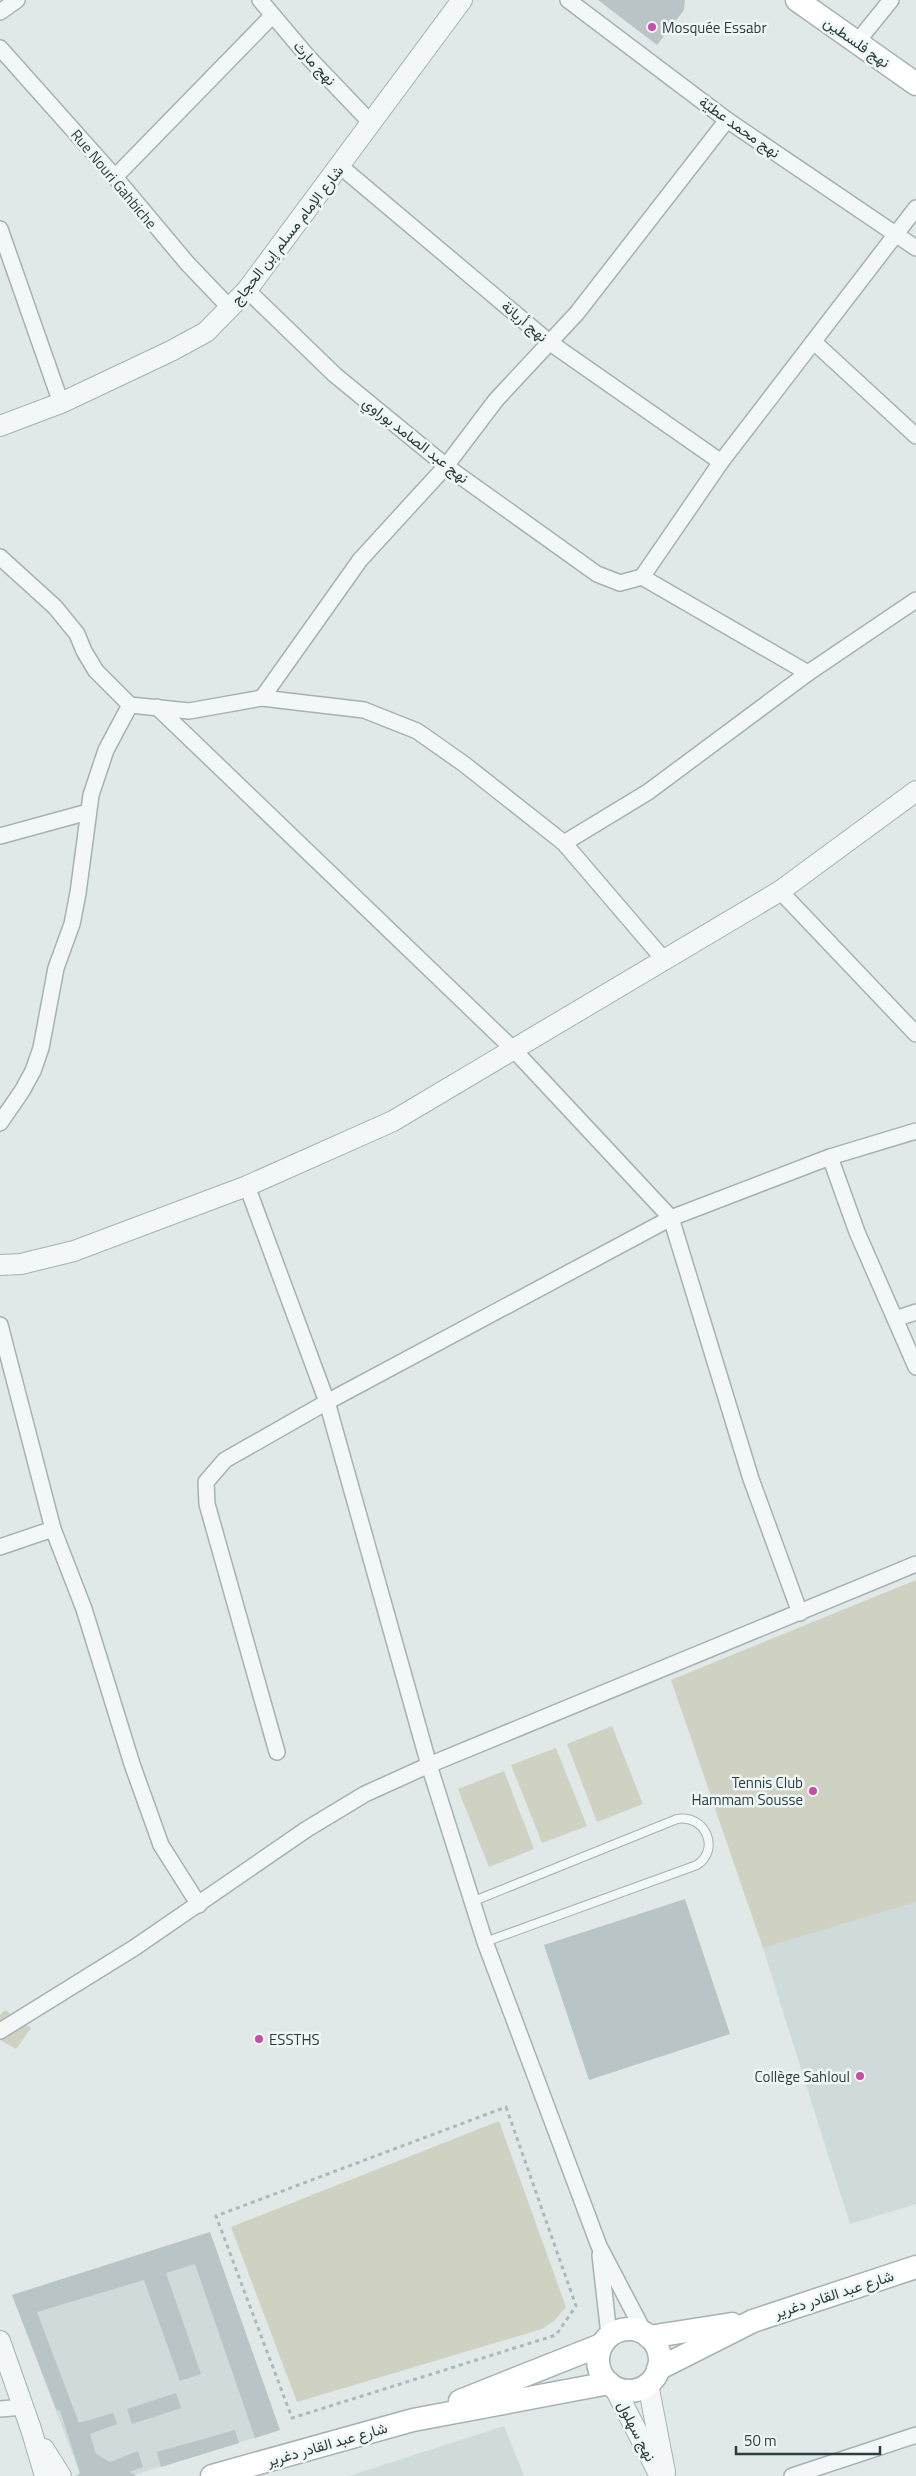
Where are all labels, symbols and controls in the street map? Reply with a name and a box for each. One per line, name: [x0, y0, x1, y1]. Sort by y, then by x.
street label: نهج فلسطين: [819, 11, 895, 73]
place label: Mosquée Essabr: [662, 16, 767, 39]
marker: Mosquée Essabr: [646, 21, 658, 33]
street label: نهج مارث: [288, 35, 342, 91]
street label: نهج محمد عطيّة: [695, 90, 785, 164]
street label: Rue Nouri Gahbiche: [65, 124, 163, 234]
street label: شارع اﻹمام مسلم إبن الحجاج: [225, 160, 349, 310]
street label: نهج أريانة: [497, 295, 553, 347]
street label: نهج عبد الصامد بوراوي: [357, 391, 474, 491]
place label: Tennis Club Hammam Sousse: [691, 1771, 803, 1811]
marker: Tennis Club Hammam Sousse: [807, 1785, 819, 1797]
place label: ESSTHS: [269, 2028, 320, 2051]
marker: ESSTHS: [253, 2033, 265, 2045]
place label: Collège Sahloul: [754, 2065, 850, 2088]
marker: Collège Sahloul: [854, 2070, 866, 2082]
street label: شارع عبد القادر دغرير: [770, 2264, 897, 2324]
street label: نهج سهلول: [612, 2397, 662, 2465]
street label: شارع عبد القادر دغرير: [263, 2416, 390, 2472]
scale bar: [736, 2424, 880, 2456]
text: 50 m: [744, 2429, 777, 2452]

